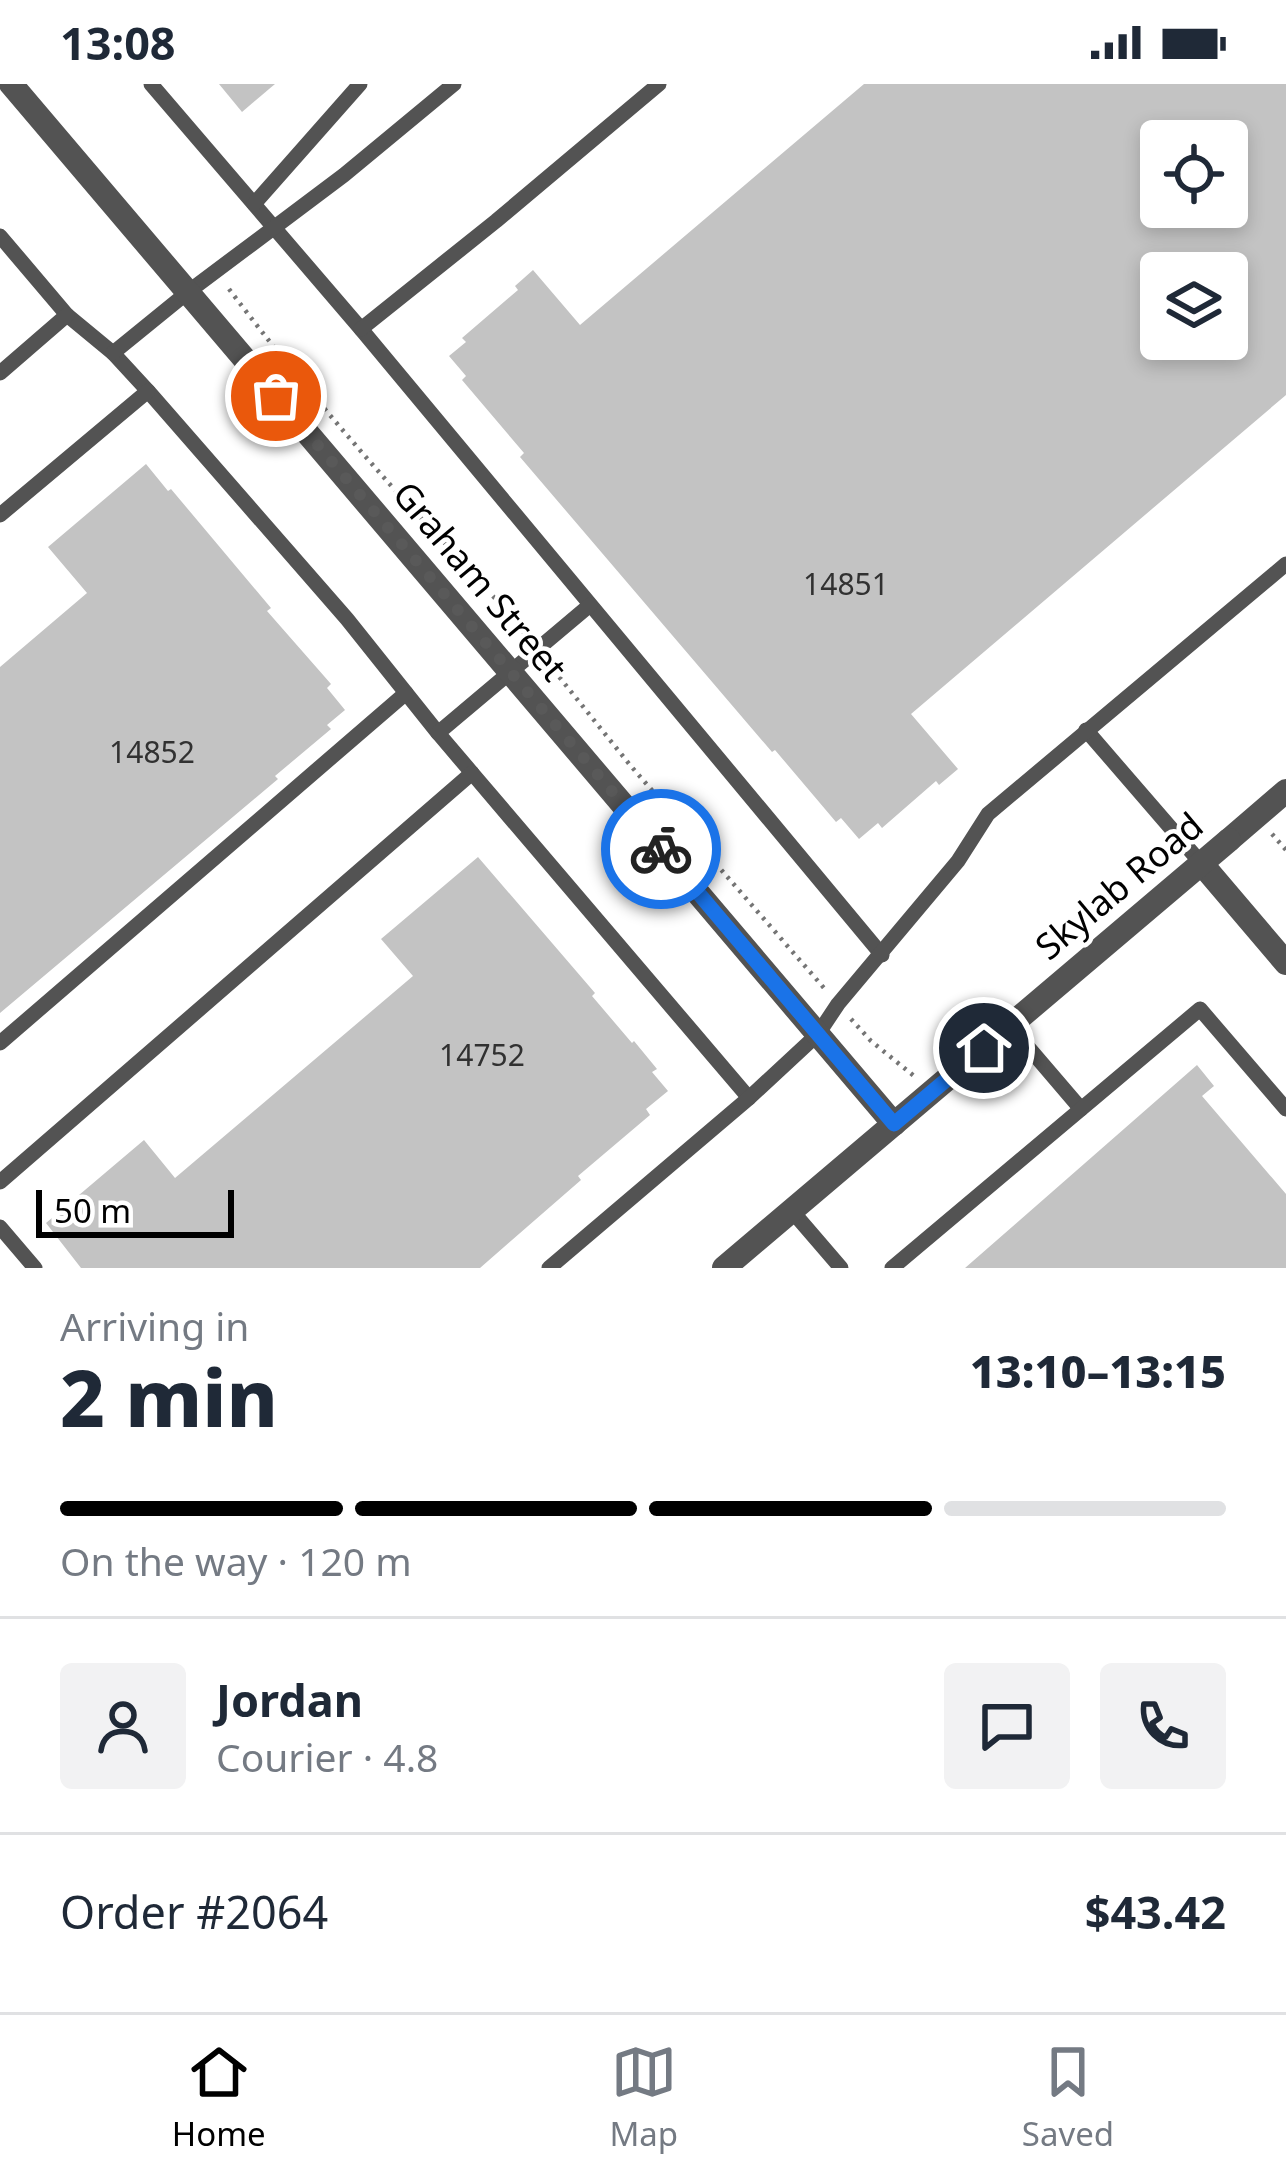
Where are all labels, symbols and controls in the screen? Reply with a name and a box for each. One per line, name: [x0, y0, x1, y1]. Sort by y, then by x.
text: 13:08: [60, 12, 176, 73]
map controls: [1140, 120, 1248, 360]
button: locate: [1140, 120, 1248, 228]
button: layers: [1140, 252, 1248, 360]
pin: [225, 345, 327, 447]
icon: bag: [243, 363, 309, 429]
street label: Graham Street: [382, 471, 578, 691]
house number: 14851: [803, 563, 889, 604]
house number: 14852: [109, 731, 195, 772]
courier: [601, 789, 721, 909]
street label: Skylab Road: [1024, 801, 1213, 970]
icon: bike: [628, 816, 694, 882]
pin: [933, 997, 1035, 1099]
icon: home: [951, 1015, 1017, 1081]
house number: 14752: [439, 1034, 525, 1075]
scale bar: [36, 1184, 234, 1237]
text: 50 m: [54, 1188, 131, 1233]
text: Arriving in: [60, 1299, 249, 1352]
text: 13:10–13:15: [970, 1340, 1226, 1401]
text: 2 min: [60, 1344, 278, 1450]
text: On the way · 120 m: [60, 1534, 412, 1587]
button: person: [60, 1663, 186, 1789]
button: chat: [944, 1663, 1070, 1789]
button: phone: [1100, 1663, 1226, 1789]
text: Jordan: [216, 1669, 363, 1730]
text: Courier · 4.8: [216, 1730, 438, 1783]
text: Order #2064: [60, 1881, 328, 1942]
text: $43.42: [1085, 1881, 1226, 1942]
tab: Home: [172, 2039, 266, 2156]
tab: Map: [609, 2039, 678, 2156]
tab: Saved: [1022, 2039, 1114, 2156]

